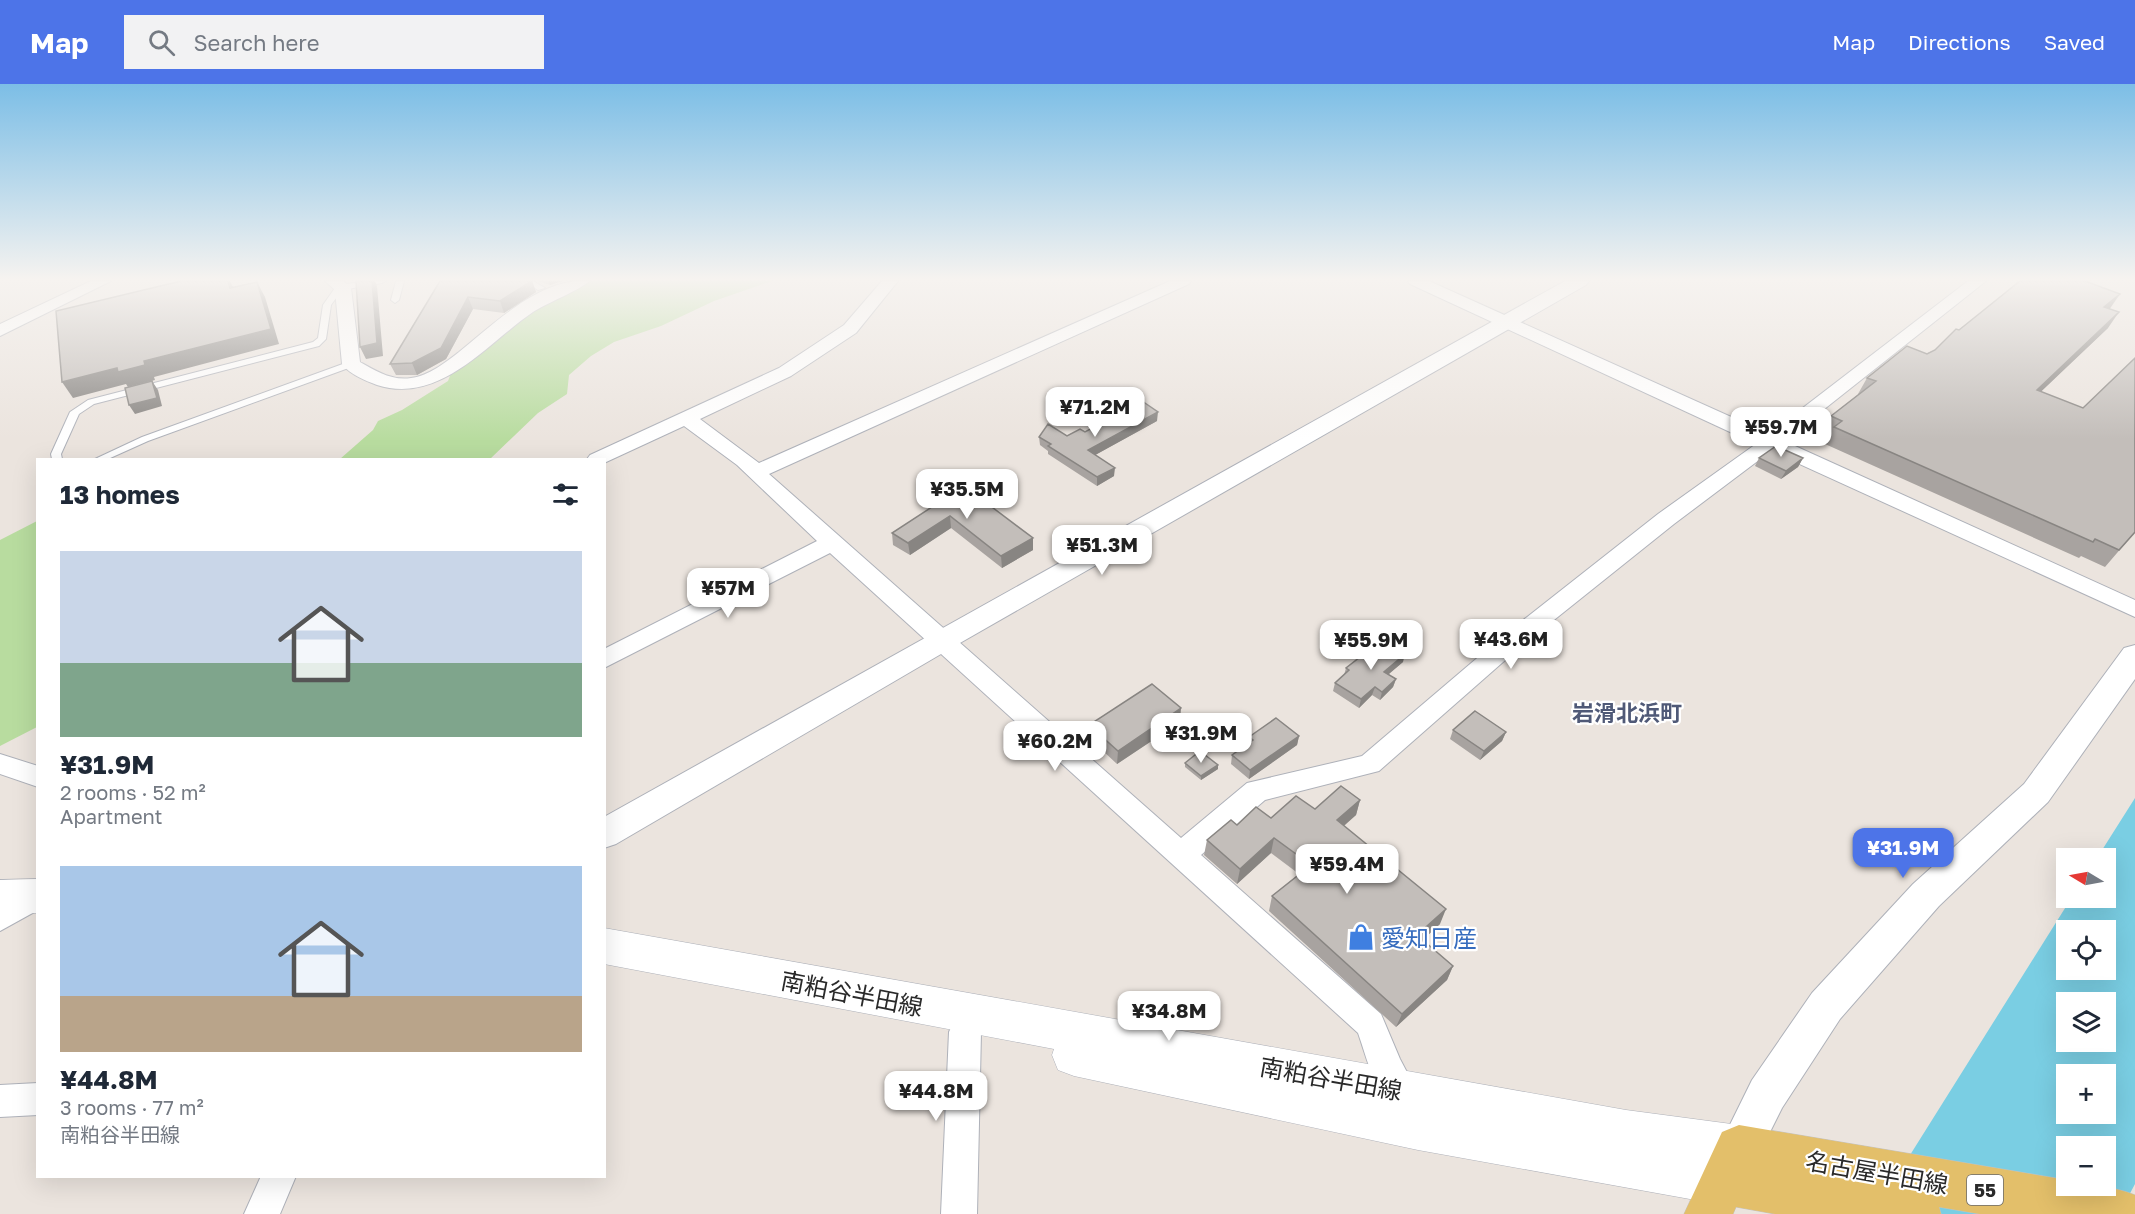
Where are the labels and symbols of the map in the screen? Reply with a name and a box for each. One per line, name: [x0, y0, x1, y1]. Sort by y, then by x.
pin: ¥71.2M: [1046, 387, 1144, 438]
pin: ¥59.7M: [1732, 407, 1830, 458]
pin: ¥35.5M: [918, 469, 1016, 520]
pin: ¥51.3M: [1053, 525, 1151, 576]
pin: ¥57M: [692, 568, 764, 619]
pin: ¥43.6M: [1462, 619, 1560, 670]
pin: ¥55.9M: [1322, 620, 1420, 671]
district label: 岩滑北浜町: [1572, 699, 1682, 726]
pin: ¥31.9M: [1152, 713, 1250, 764]
pin: ¥60.2M: [1006, 721, 1104, 772]
pin: ¥31.9M: [1854, 828, 1952, 879]
pin: ¥59.4M: [1298, 844, 1396, 895]
north arrow: [2056, 848, 2116, 908]
shop icon: 愛知日産: [1346, 922, 1376, 952]
place label: 愛知日産: [1381, 923, 1477, 952]
street label: 南粕谷半田線: [779, 965, 925, 1021]
pin: ¥34.8M: [1120, 991, 1218, 1042]
street label: 南粕谷半田線: [1258, 1051, 1404, 1105]
pin: ¥44.8M: [887, 1071, 985, 1122]
street label: 名古屋半田線: [1804, 1145, 1950, 1199]
road number: 55: [1967, 1175, 2003, 1205]

